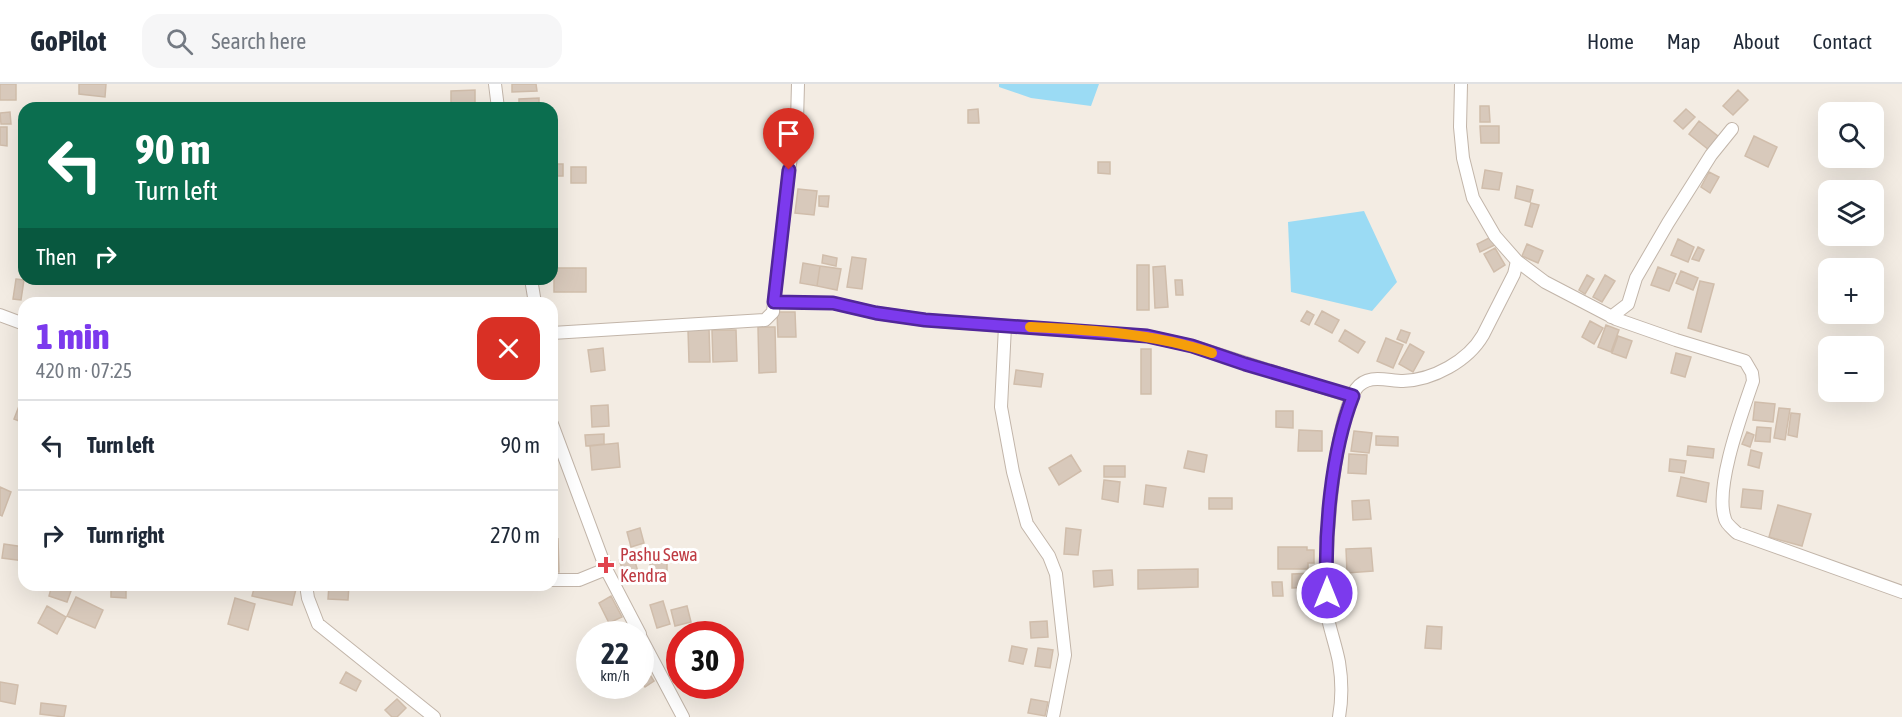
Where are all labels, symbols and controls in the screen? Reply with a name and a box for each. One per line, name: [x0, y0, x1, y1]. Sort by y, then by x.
search box: [142, 14, 562, 68]
text: GoPilot: [30, 25, 106, 57]
icon: search: [163, 25, 196, 58]
text: Search here: [211, 28, 306, 54]
text: Home: [1587, 29, 1634, 53]
text: Map: [1667, 29, 1701, 53]
text: About: [1734, 29, 1780, 53]
text: Contact: [1813, 29, 1872, 53]
map controls: [1818, 102, 1884, 402]
button: search: [1818, 102, 1884, 168]
pin: [763, 108, 814, 170]
icon: arrive: [772, 117, 805, 150]
text: 90 m: [135, 125, 210, 173]
icon: left: [36, 126, 114, 204]
text: Turn left: [135, 175, 218, 206]
button: layers: [1818, 180, 1884, 246]
icon: right: [89, 240, 122, 273]
text: Then: [36, 244, 77, 270]
button: +: [1818, 258, 1884, 324]
text: 1 min: [36, 315, 110, 357]
button: close: [477, 317, 540, 380]
button: −: [1818, 336, 1884, 402]
text: 420 m · 07:25: [36, 359, 132, 382]
icon: left: [36, 429, 69, 462]
text: Turn left: [87, 432, 154, 458]
text: 90 m: [500, 432, 540, 458]
icon: right: [36, 519, 69, 552]
text: Turn right: [87, 522, 164, 548]
text: 270 m: [490, 522, 540, 548]
place label: Pashu Sewa Kendra: [620, 544, 698, 586]
marker: Pashu Sewa Kendra: [597, 556, 615, 574]
position arrow: [1295, 561, 1359, 625]
speed limit sign: 30: [666, 621, 744, 699]
text: 22: [601, 636, 629, 670]
text: km/h: [600, 667, 630, 684]

